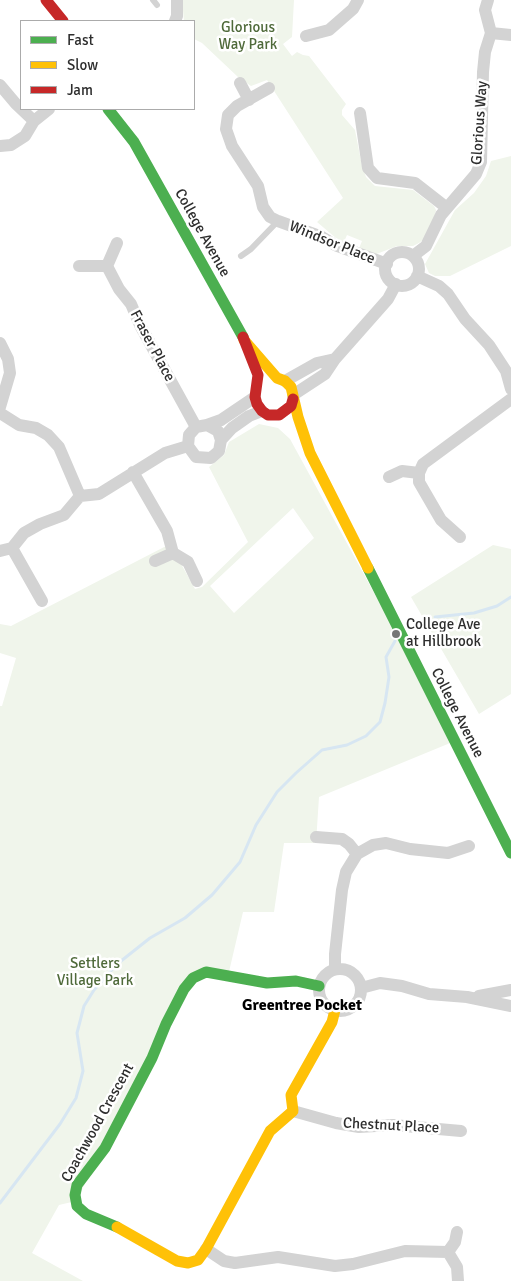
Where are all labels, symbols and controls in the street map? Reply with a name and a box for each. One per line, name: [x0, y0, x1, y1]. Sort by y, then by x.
park label: Glorious Way Park: [219, 19, 277, 54]
legend: [20, 20, 195, 110]
text: Fast: [67, 31, 94, 49]
text: Slow: [67, 56, 98, 74]
street label: Glorious Way: [468, 80, 492, 166]
text: Jam: [67, 81, 93, 99]
street label: College Avenue: [170, 186, 234, 280]
street label: Windsor Place: [286, 218, 378, 268]
street label: Fraser Place: [126, 307, 178, 385]
place label: College Ave at Hillbrook: [406, 616, 481, 651]
marker: College Ave at Hillbrook: [390, 628, 402, 640]
street label: College Avenue: [427, 665, 487, 761]
park label: Settlers Village Park: [57, 955, 133, 990]
district label: Greentree Pocket: [242, 996, 362, 1016]
street label: Coachwood Crescent: [58, 1060, 138, 1186]
street label: Chestnut Place: [342, 1114, 440, 1138]

